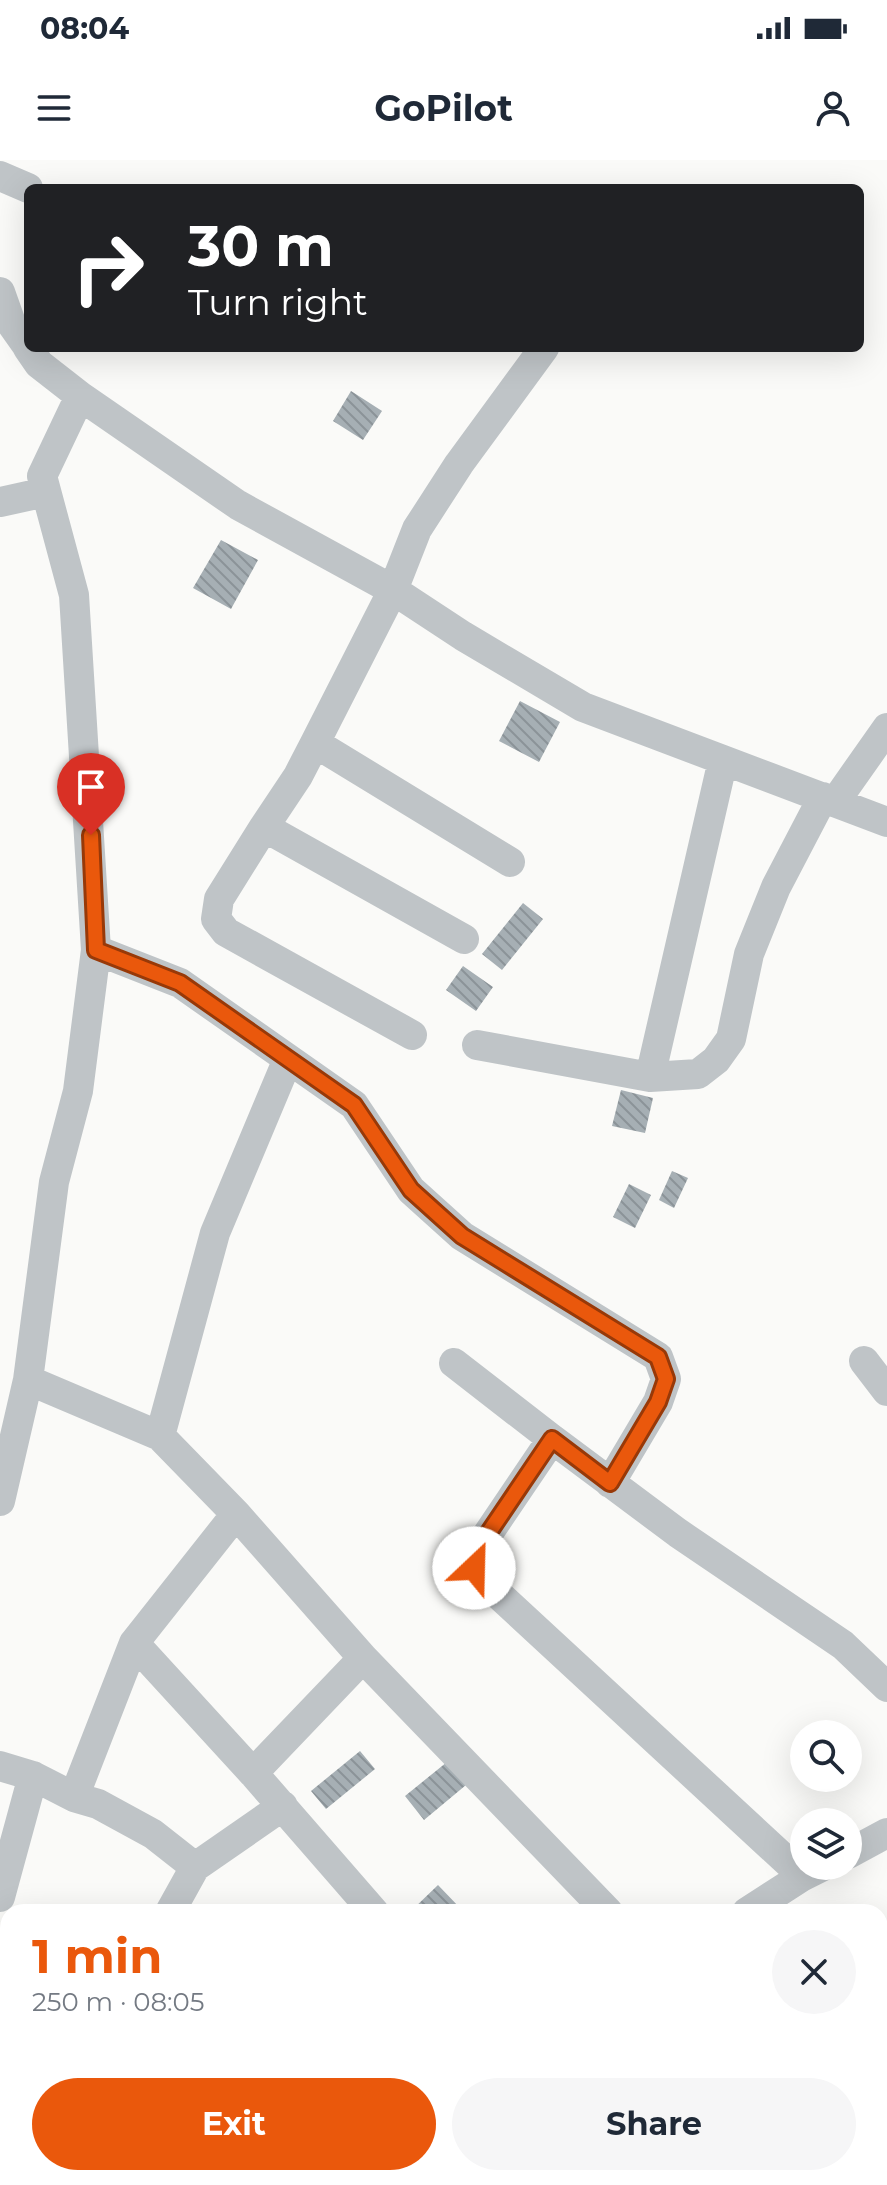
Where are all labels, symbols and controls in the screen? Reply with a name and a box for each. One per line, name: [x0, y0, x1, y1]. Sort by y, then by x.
text: 08:04: [40, 10, 129, 47]
icon: menu: [32, 86, 76, 130]
text: GoPilot: [374, 86, 513, 130]
icon: person: [811, 86, 855, 130]
text: 30 m: [188, 212, 334, 280]
icon: right: [56, 216, 160, 320]
text: Turn right: [188, 280, 368, 324]
pin: [57, 753, 125, 835]
icon: arrive: [69, 765, 113, 809]
position arrow: [432, 1526, 516, 1610]
map controls: [790, 1720, 862, 1880]
button: search: [790, 1720, 862, 1792]
button: layers: [790, 1808, 862, 1880]
text: 1 min: [32, 1927, 162, 1985]
button: close: [772, 1930, 856, 2014]
text: 250 m · 08:05: [32, 1986, 205, 2018]
button: Exit: [32, 2078, 436, 2170]
button: Share: [452, 2078, 856, 2170]

